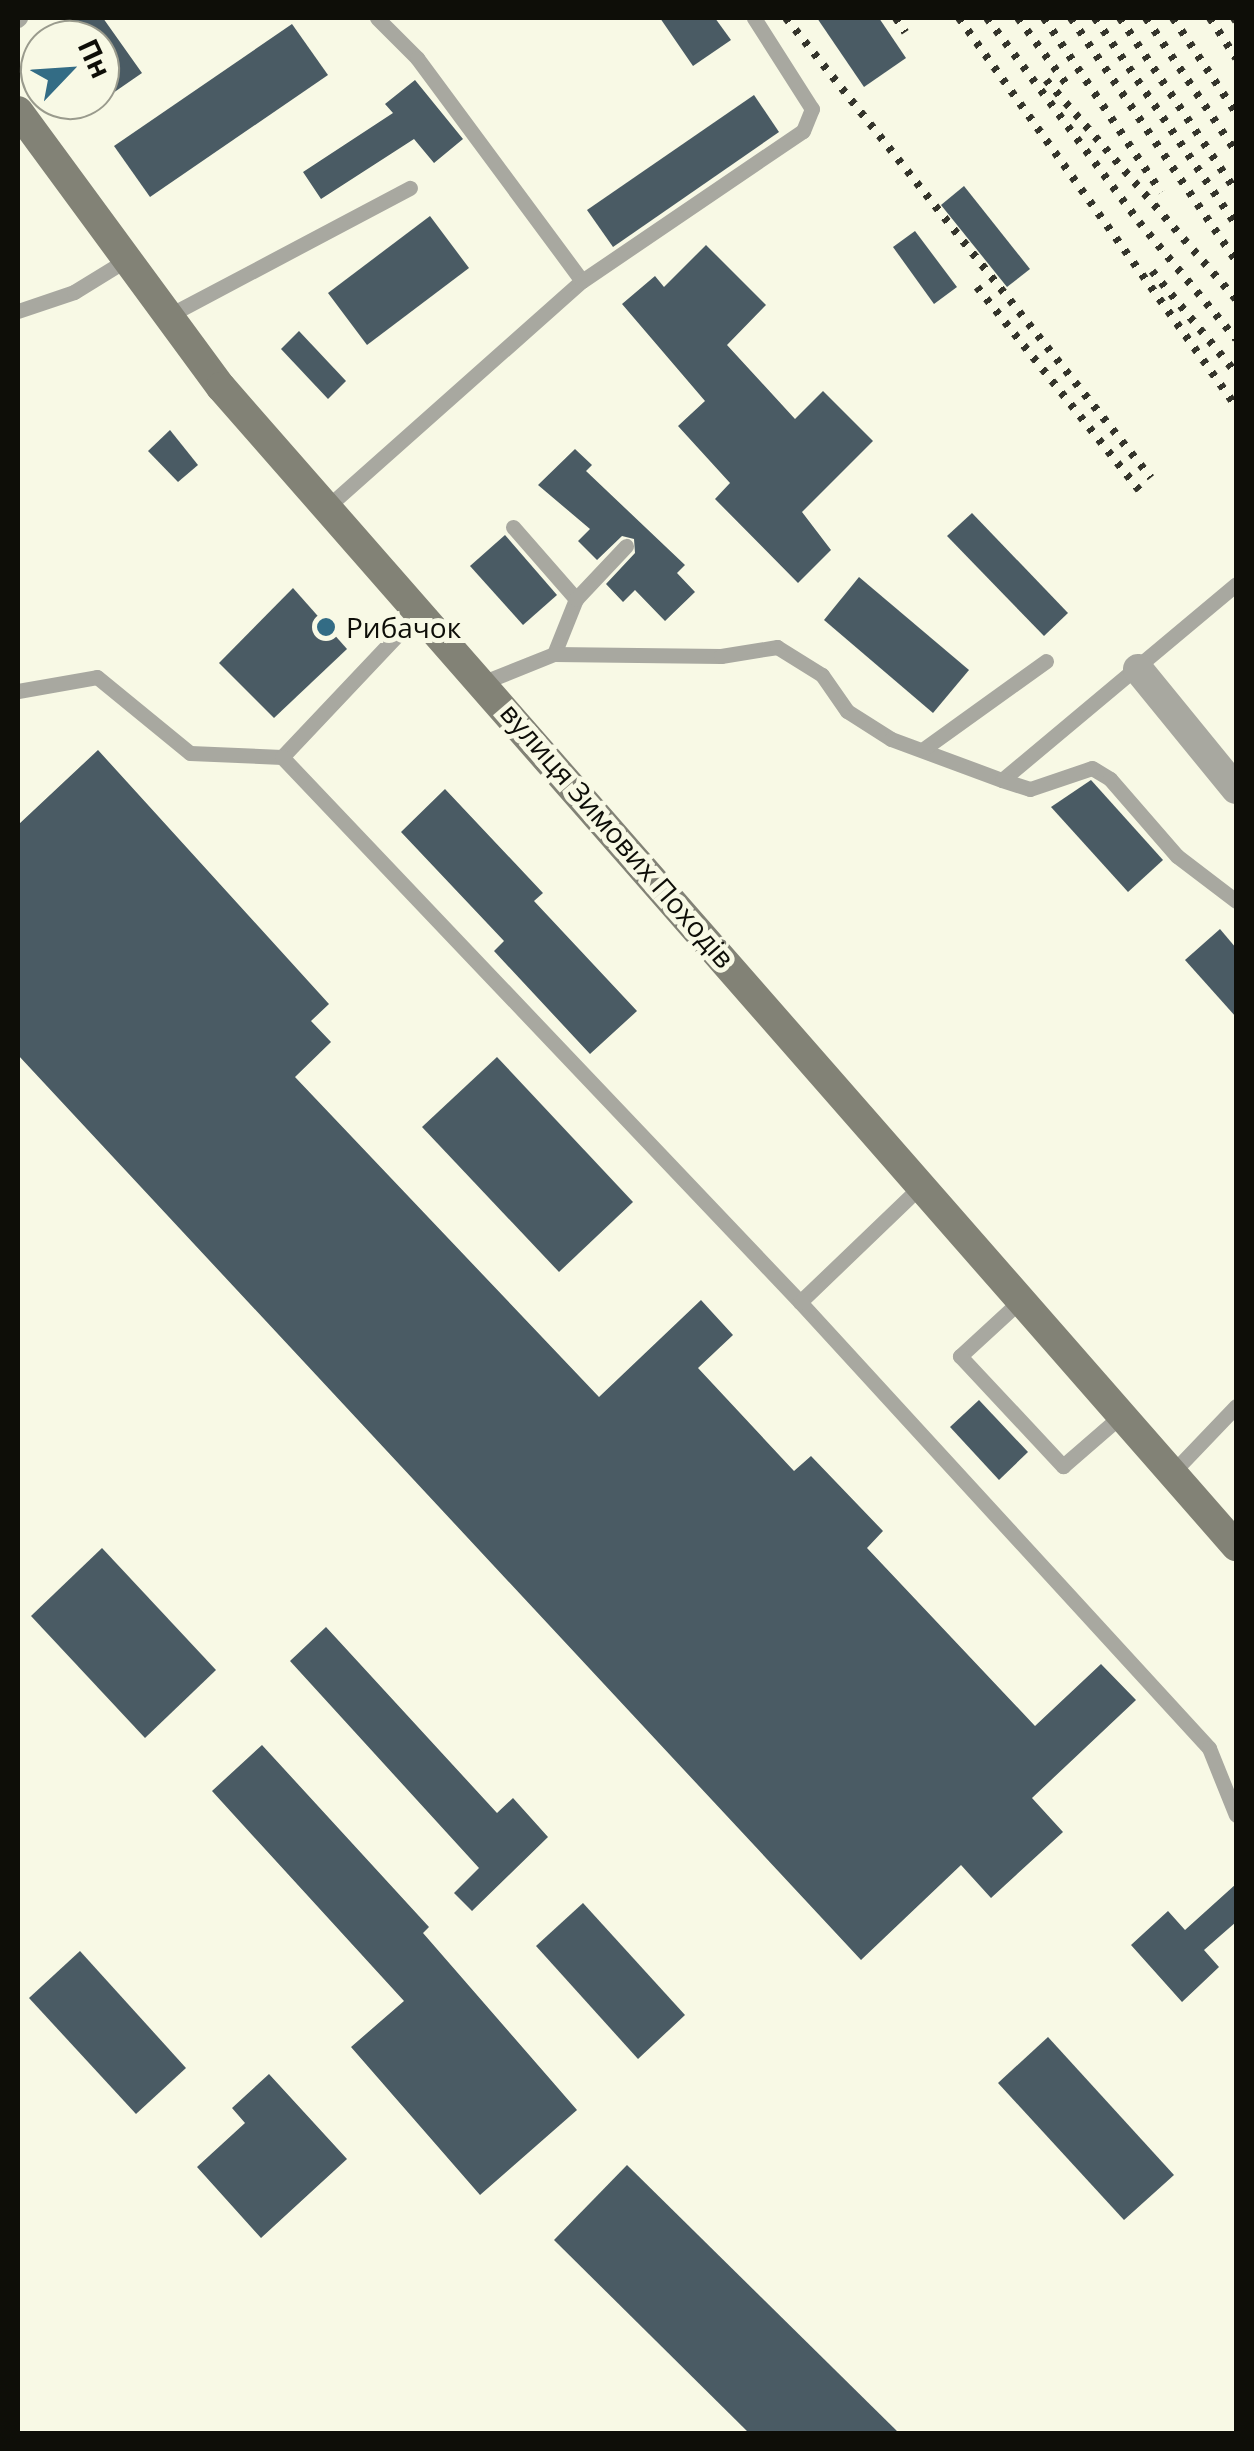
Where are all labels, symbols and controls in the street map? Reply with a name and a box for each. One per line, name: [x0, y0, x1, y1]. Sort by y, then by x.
north arrow: [20, 20, 120, 120]
text: Пн: [70, 32, 121, 84]
place label: Рибачок: [346, 610, 461, 644]
marker: Рибачок: [315, 616, 337, 638]
street label: вулиця Зимових Походів: [494, 696, 742, 974]

